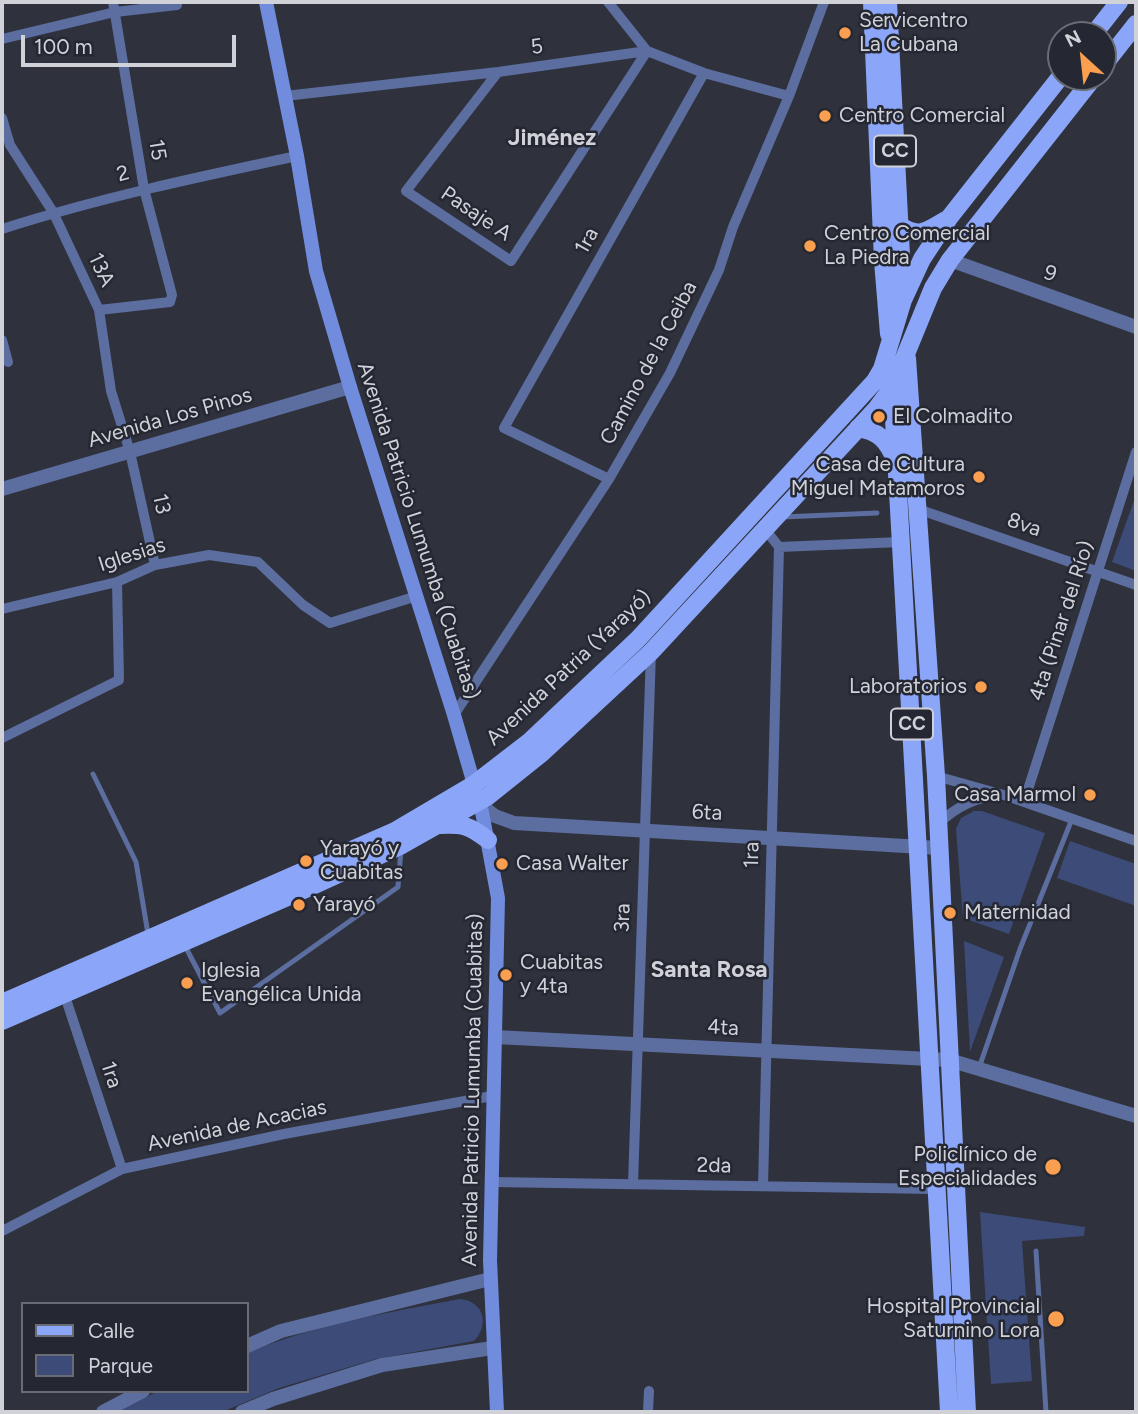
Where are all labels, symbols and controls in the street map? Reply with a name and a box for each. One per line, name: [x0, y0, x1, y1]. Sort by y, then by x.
place label: Servicentro La Cubana: [859, 8, 968, 58]
scale bar: [24, 21, 240, 65]
north arrow: [1047, 21, 1117, 91]
marker: Servicentro La Cubana: [837, 25, 853, 41]
text: N: [1061, 25, 1085, 52]
text: 100 m: [34, 34, 93, 59]
street label: 5: [529, 34, 545, 60]
place label: Centro Comercial: [839, 103, 1005, 129]
marker: Centro Comercial: [817, 108, 833, 124]
district label: Jiménez: [508, 124, 596, 152]
road number: CC: [874, 136, 916, 167]
street label: 15: [143, 138, 171, 162]
street label: 2: [114, 160, 132, 188]
street label: Pasaje A: [436, 181, 516, 247]
place label: Centro Comercial La Piedra: [824, 221, 990, 271]
street label: 1ra: [570, 223, 604, 259]
marker: Centro Comercial La Piedra: [802, 238, 818, 254]
street label: 13A: [82, 249, 120, 291]
street label: 9: [1040, 260, 1060, 288]
street label: Camino de la Ceiba: [595, 277, 703, 449]
street label: Avenida Patricio Lumumba (Cuabitas): [351, 359, 485, 703]
street label: Avenida Los Pinos: [85, 383, 255, 453]
place label: El Colmadito: [893, 404, 1013, 430]
marker: El Colmadito: [871, 409, 887, 425]
place label: Casa de Cultura Miguel Matamoros: [791, 452, 965, 502]
marker: Casa de Cultura Miguel Matamoros: [971, 469, 987, 485]
street label: 13: [147, 492, 175, 516]
street label: 8va: [1004, 508, 1044, 542]
street label: Iglesias: [95, 532, 169, 578]
street label: 4ta (Pinar del Río): [1024, 538, 1100, 704]
street label: Avenida Patria (Yarayó): [481, 585, 657, 751]
place label: Laboratorios: [849, 674, 967, 700]
marker: Laboratorios: [973, 679, 989, 695]
road number: CC: [891, 708, 933, 740]
place label: Casa Marmol: [954, 782, 1076, 808]
marker: Casa Marmol: [1082, 787, 1098, 803]
street label: 6ta: [691, 800, 723, 826]
place label: Yarayó y Cuabitas: [320, 836, 403, 886]
street label: 1ra: [739, 842, 765, 868]
place label: Casa Walter: [516, 851, 629, 877]
marker: Yarayó y Cuabitas: [298, 853, 314, 869]
marker: Casa Walter: [494, 856, 510, 872]
place label: Yarayó: [313, 892, 376, 918]
marker: Yarayó: [291, 897, 307, 913]
place label: Maternidad: [964, 900, 1071, 926]
street label: 3ra: [610, 903, 636, 933]
marker: Maternidad: [942, 905, 958, 921]
street label: Avenida Patricio Lumumba (Cuabitas): [457, 913, 489, 1267]
place label: Cuabitas y 4ta: [520, 950, 603, 1000]
district label: Santa Rosa: [650, 956, 768, 984]
place label: Iglesia Evangélica Unida: [201, 958, 362, 1008]
marker: Cuabitas y 4ta: [498, 967, 514, 983]
marker: Iglesia Evangélica Unida: [179, 975, 195, 991]
street label: 4ta: [707, 1015, 739, 1041]
street label: 1ra: [95, 1059, 127, 1091]
street label: Avenida de Acacias: [145, 1095, 329, 1157]
place label: Policlínico de Especialidades: [898, 1142, 1037, 1192]
street label: 2da: [696, 1153, 732, 1179]
marker: Policlínico de Especialidades: [1043, 1157, 1063, 1177]
place label: Hospital Provincial Saturnino Lora: [866, 1294, 1040, 1344]
legend: [21, 1302, 248, 1393]
marker: Hospital Provincial Saturnino Lora: [1046, 1309, 1066, 1329]
text: Calle: [88, 1318, 135, 1343]
text: Parque: [88, 1353, 153, 1378]

